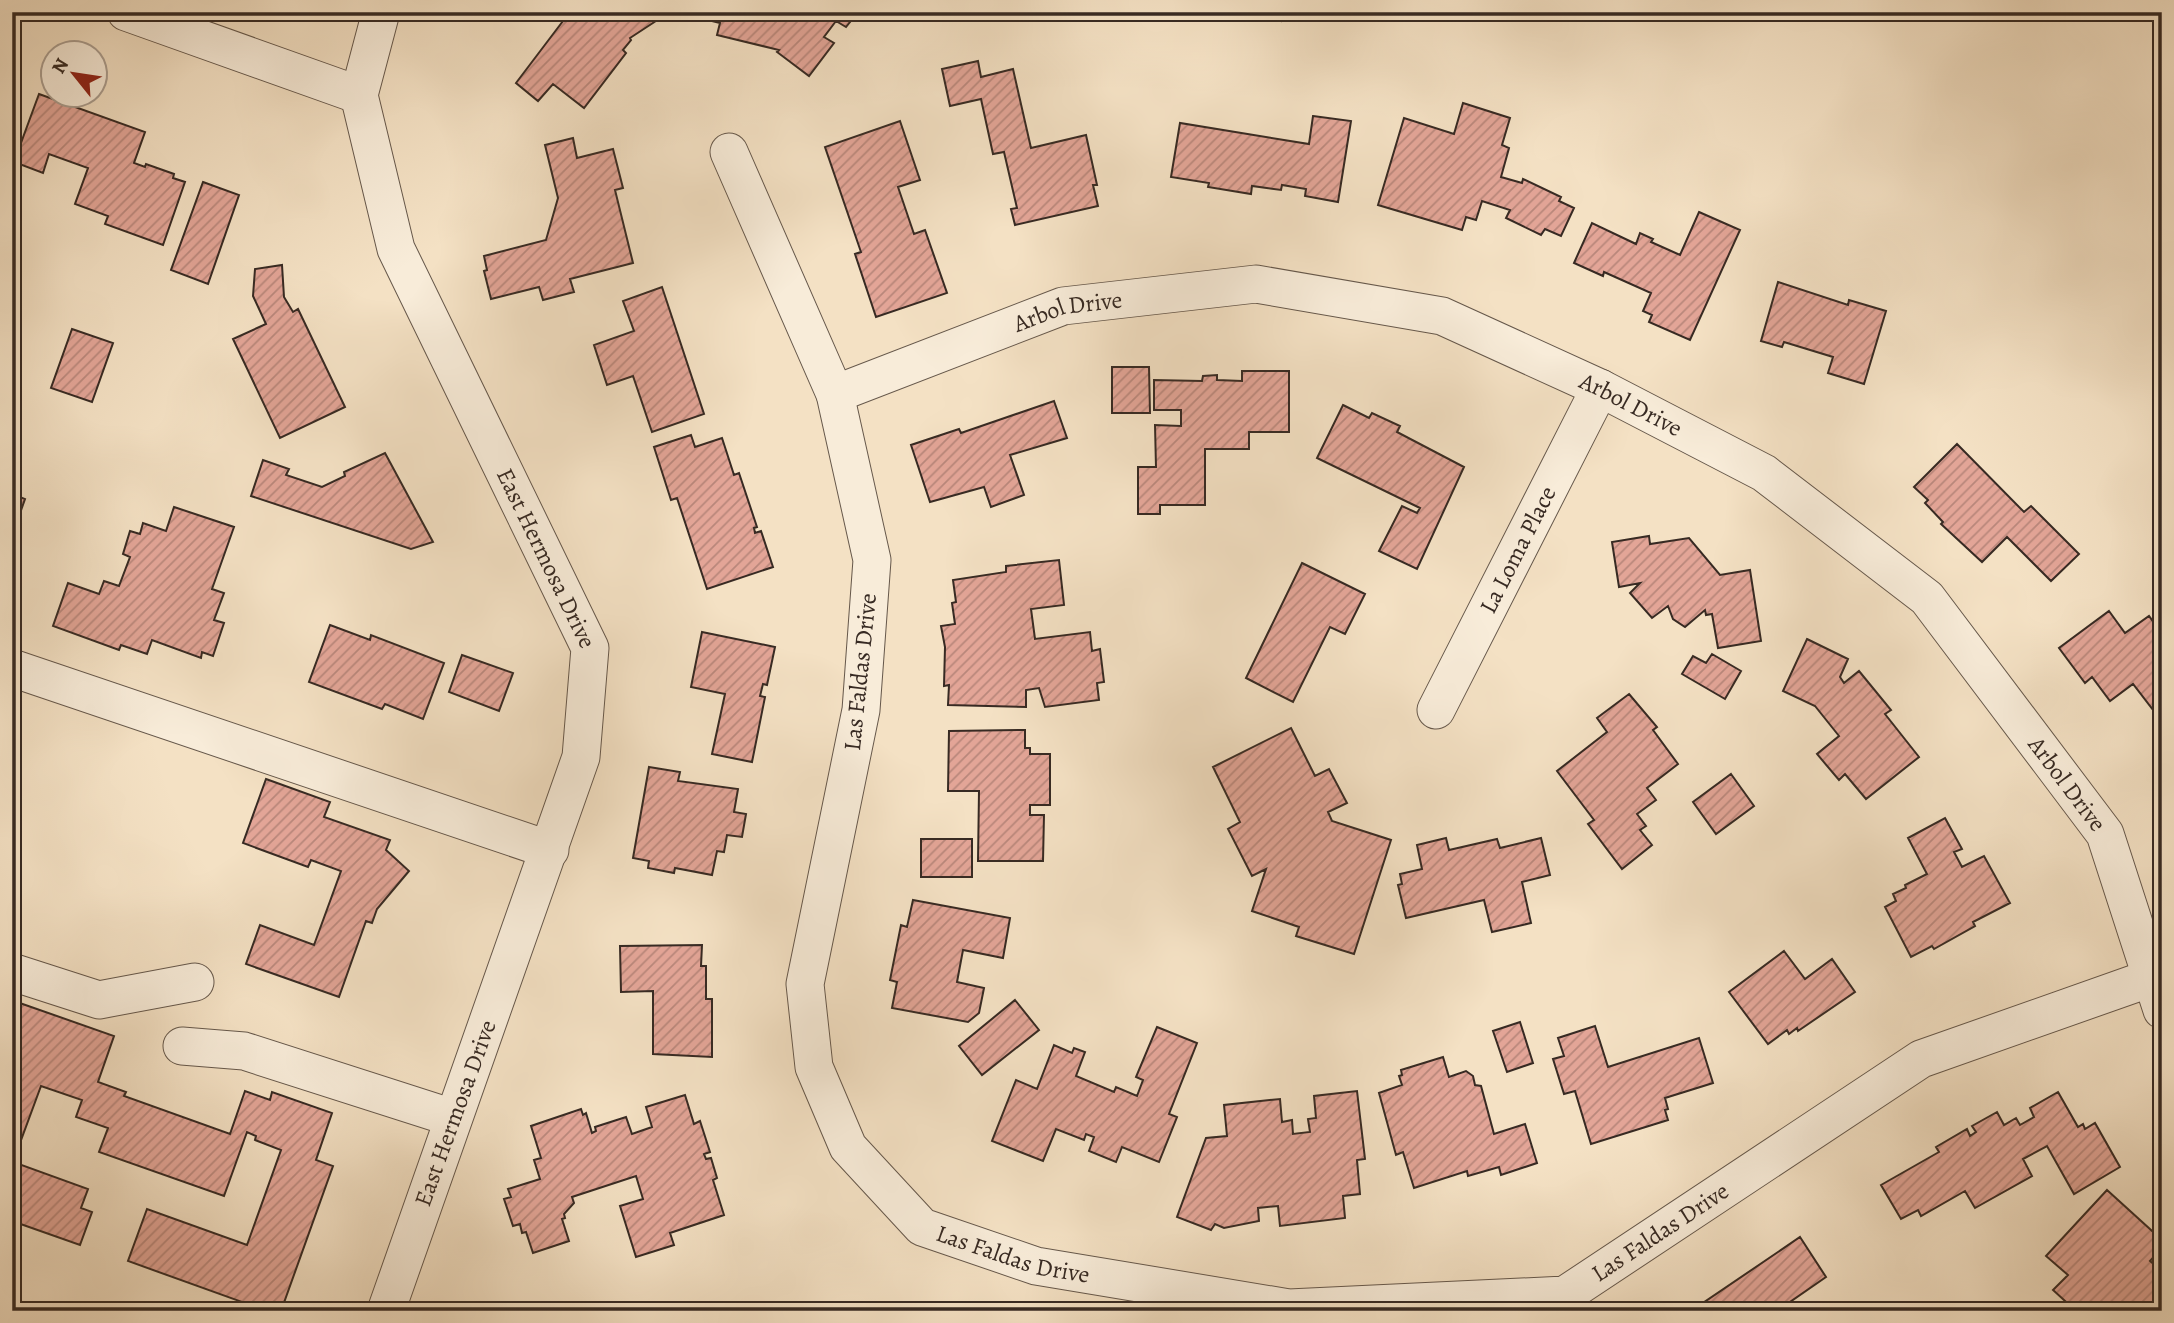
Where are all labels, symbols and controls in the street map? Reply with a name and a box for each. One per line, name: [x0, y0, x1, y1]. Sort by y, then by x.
north arrow: [38, 38, 108, 108]
text: N: [45, 53, 75, 78]
street label: Arbol Drive: [1008, 283, 1124, 340]
street label: Arbol Drive: [1574, 364, 1688, 444]
street label: East Hermosa Drive: [489, 463, 604, 653]
street label: La Loma Place: [1472, 480, 1564, 619]
street label: Las Faldas Drive: [836, 592, 884, 752]
street label: Arbol Drive: [2020, 729, 2114, 838]
street label: East Hermosa Drive: [406, 1015, 504, 1211]
street label: Las Faldas Drive: [1585, 1175, 1735, 1289]
street label: Las Faldas Drive: [932, 1217, 1092, 1291]

